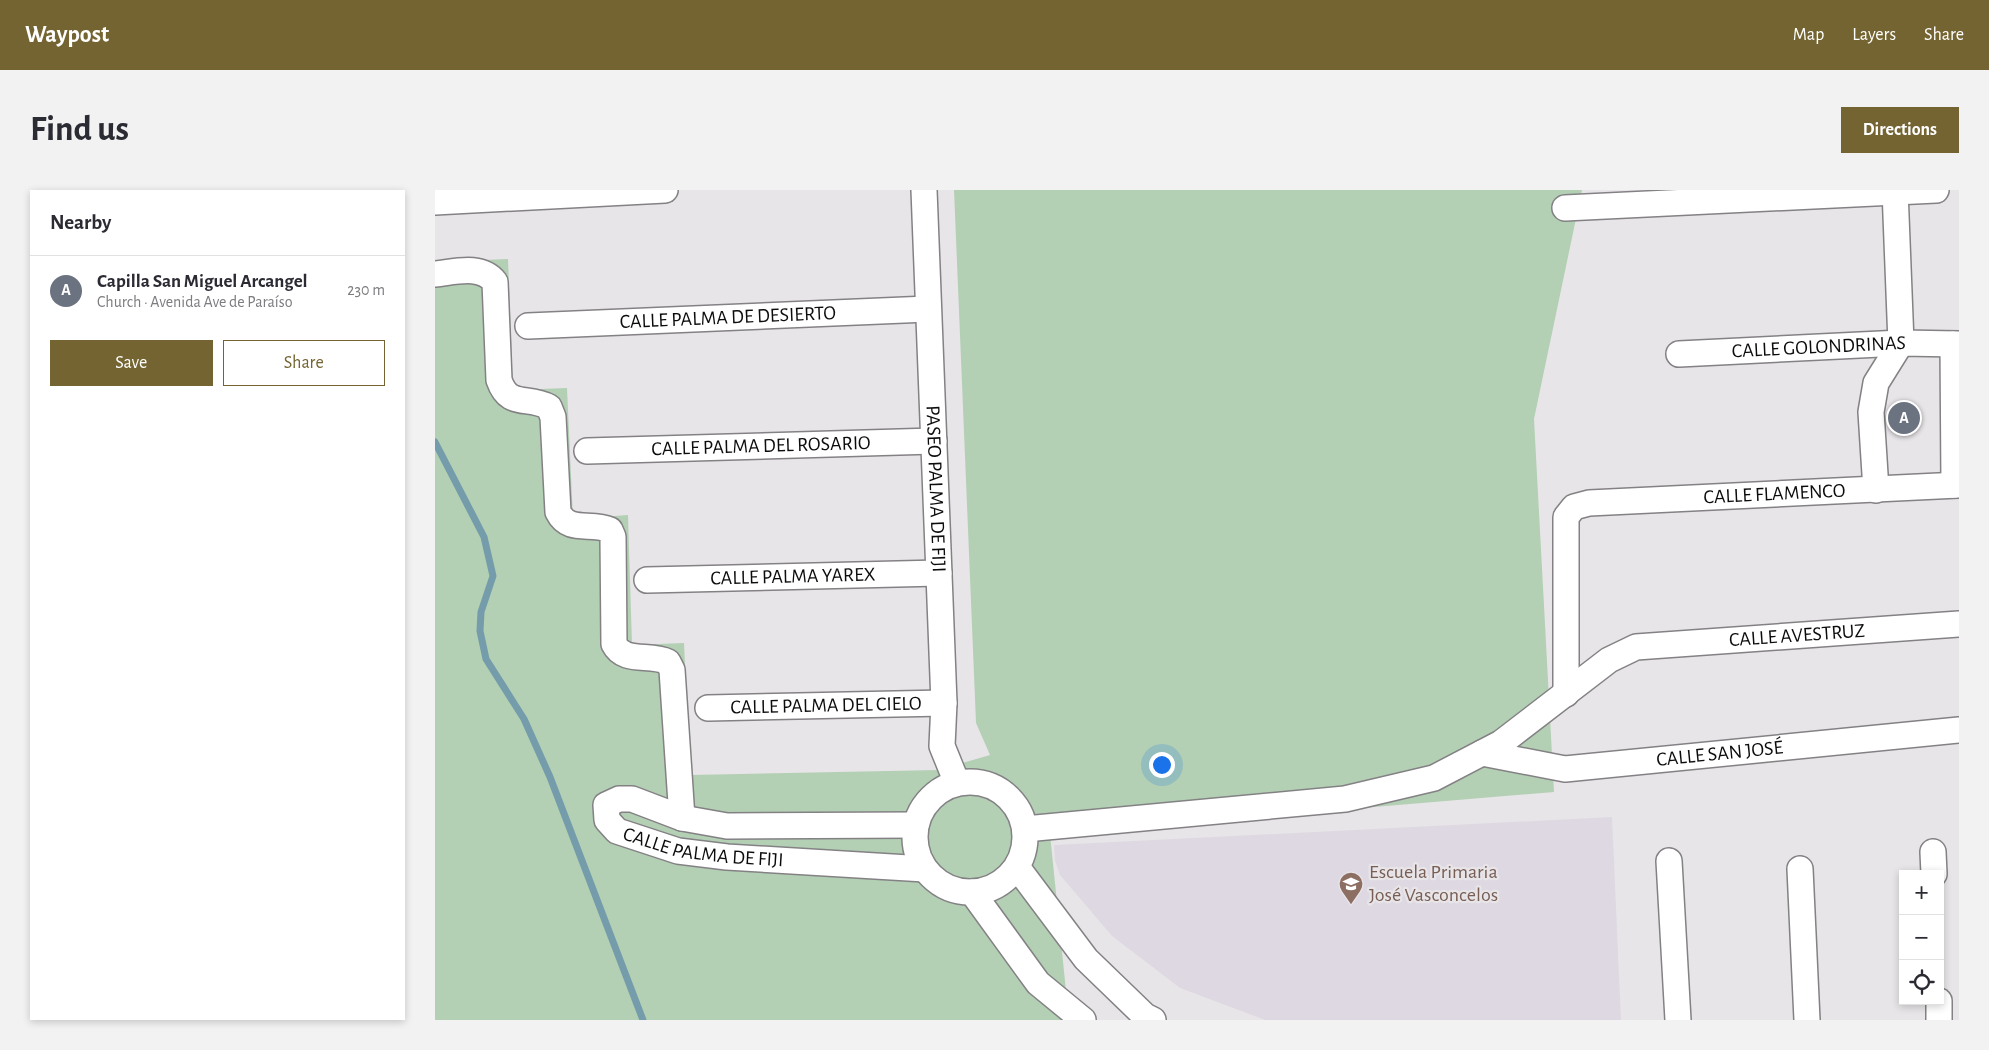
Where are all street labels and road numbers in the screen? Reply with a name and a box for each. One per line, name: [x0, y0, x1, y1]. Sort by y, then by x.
street label: CALLE PALMA DE DESIERTO: [619, 303, 836, 332]
street label: CALLE GOLONDRINAS: [1731, 333, 1906, 361]
street label: PASEO PALMA DE FIJI: [922, 405, 949, 573]
street label: CALLE PALMA DEL ROSARIO: [651, 433, 871, 459]
street label: CALLE FLAMENCO: [1703, 481, 1846, 507]
street label: CALLE PALMA YAREX: [710, 565, 876, 588]
street label: CALLE AVESTRUZ: [1728, 621, 1866, 650]
street label: CALLE PALMA DEL CIELO: [730, 693, 922, 718]
street label: CALLE SAN JOSÉ: [1655, 736, 1784, 770]
street label: CALLE PALMA DE FIJI: [621, 824, 784, 870]

